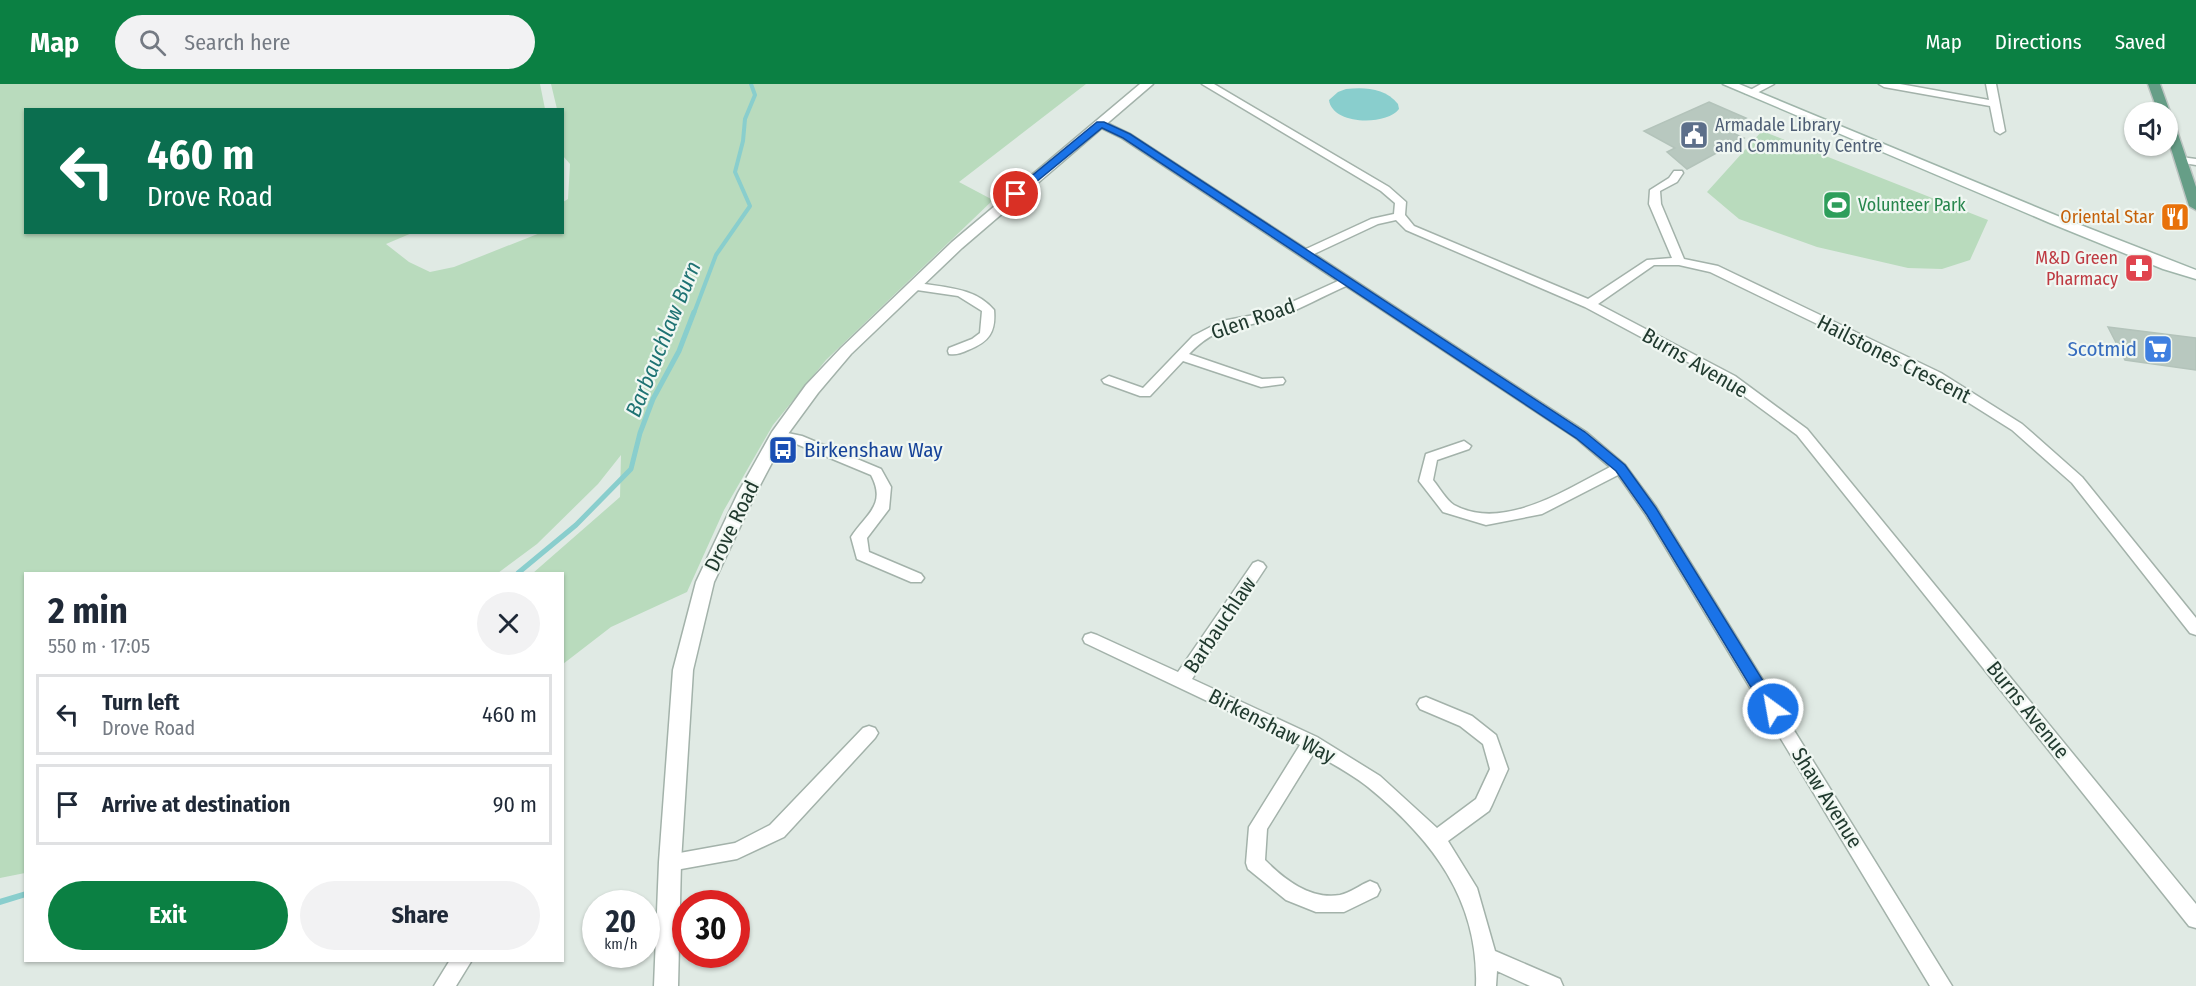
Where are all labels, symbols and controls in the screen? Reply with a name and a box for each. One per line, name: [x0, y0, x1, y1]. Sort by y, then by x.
search box: [115, 15, 535, 69]
text: Map: [30, 26, 79, 59]
icon: search: [136, 26, 169, 59]
text: Search here: [184, 29, 290, 56]
text: Map: [1925, 29, 1962, 55]
text: Directions: [1995, 29, 2082, 55]
text: Saved: [2115, 29, 2166, 55]
map controls: [2124, 102, 2178, 156]
button: sound: [2124, 102, 2178, 156]
place label: Armadale Library and Community Centre: [1715, 114, 1882, 157]
public building icon: Armadale Library and Community Centre: [1678, 119, 1710, 151]
text: 460 m: [147, 130, 254, 180]
icon: left: [48, 132, 126, 210]
pin: [990, 168, 1041, 219]
icon: arrive: [999, 177, 1032, 210]
text: Drove Road: [147, 181, 273, 213]
sports icon: Volunteer Park: [1821, 189, 1853, 221]
place label: Volunteer Park: [1858, 194, 1966, 216]
restaurant icon: Oriental Star: [2159, 201, 2191, 233]
place label: Oriental Star: [2060, 206, 2155, 228]
place label: M&D Green Pharmacy: [2035, 247, 2118, 290]
pharmacy icon: M&D Green Pharmacy: [2123, 252, 2155, 284]
water label: Barbauchlaw Burn: [620, 257, 706, 421]
street label: Glen Road: [1207, 292, 1299, 346]
street label: Hailstones Crescent: [1813, 309, 1975, 409]
street label: Burns Avenue: [1637, 322, 1753, 404]
supermarket icon: Scotmid: [2142, 333, 2174, 365]
place label: Scotmid: [2067, 336, 2137, 362]
bus stop icon: Birkenshaw Way: [767, 434, 799, 466]
place label: Birkenshaw Way: [804, 437, 943, 463]
street label: Drove Road: [699, 476, 765, 576]
street label: Barbauchlaw: [1178, 572, 1262, 678]
text: 2 min: [48, 589, 128, 633]
button: close: [477, 592, 540, 655]
text: 550 m · 17:05: [48, 634, 150, 658]
street label: Burns Avenue: [1981, 656, 2075, 764]
position arrow: [1741, 677, 1805, 741]
street label: Birkenshaw Way: [1204, 683, 1340, 769]
text: Turn left: [102, 689, 180, 716]
icon: left: [51, 698, 84, 731]
text: 460 m: [482, 701, 537, 728]
text: Drove Road: [102, 716, 195, 740]
street label: Shaw Avenue: [1786, 743, 1868, 853]
icon: arrive: [51, 788, 84, 821]
text: Arrive at destination: [102, 791, 290, 818]
text: 90 m: [493, 791, 537, 818]
button: Exit: [48, 881, 288, 950]
button: Share: [300, 881, 540, 950]
speed limit sign: 30: [672, 890, 750, 968]
text: 20: [606, 904, 636, 940]
text: km/h: [604, 935, 638, 953]

